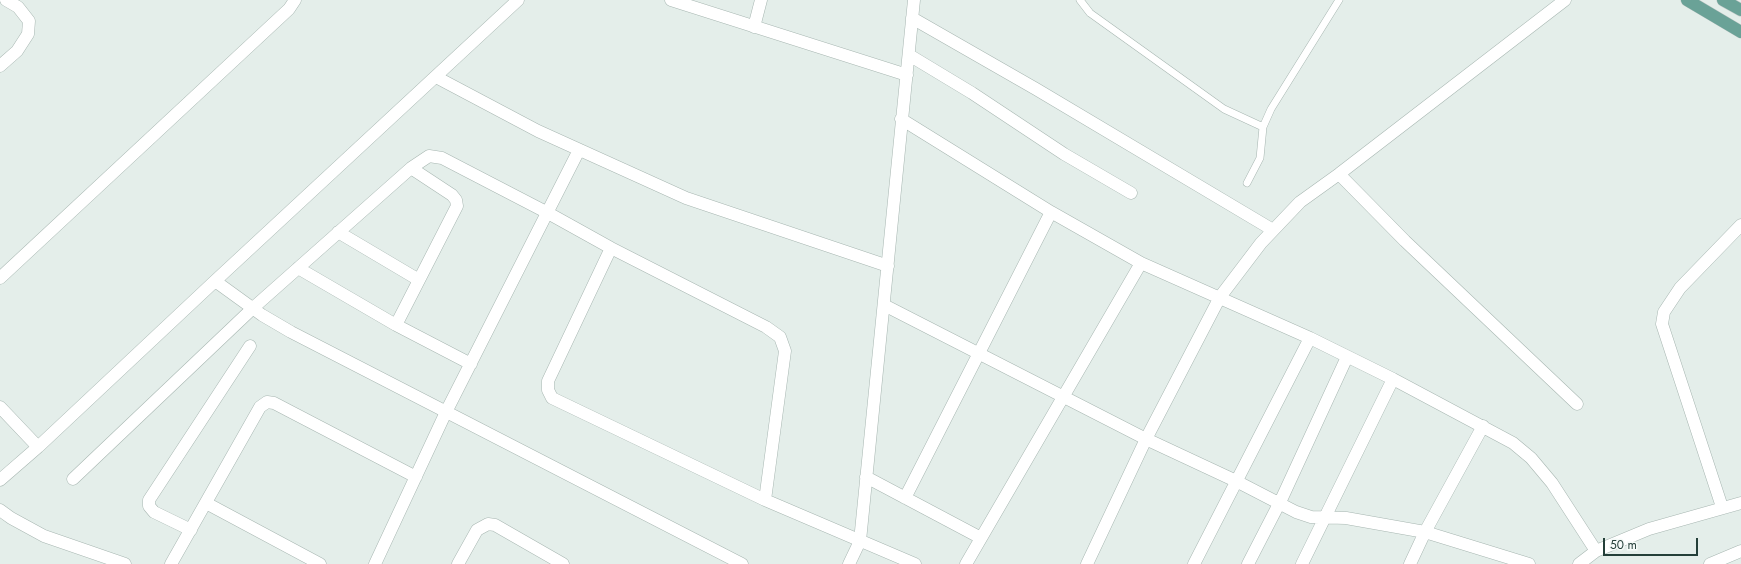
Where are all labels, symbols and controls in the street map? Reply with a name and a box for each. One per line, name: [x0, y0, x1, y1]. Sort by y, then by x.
scale bar: [1605, 530, 1700, 556]
text: 50 m: [1610, 536, 1637, 554]

